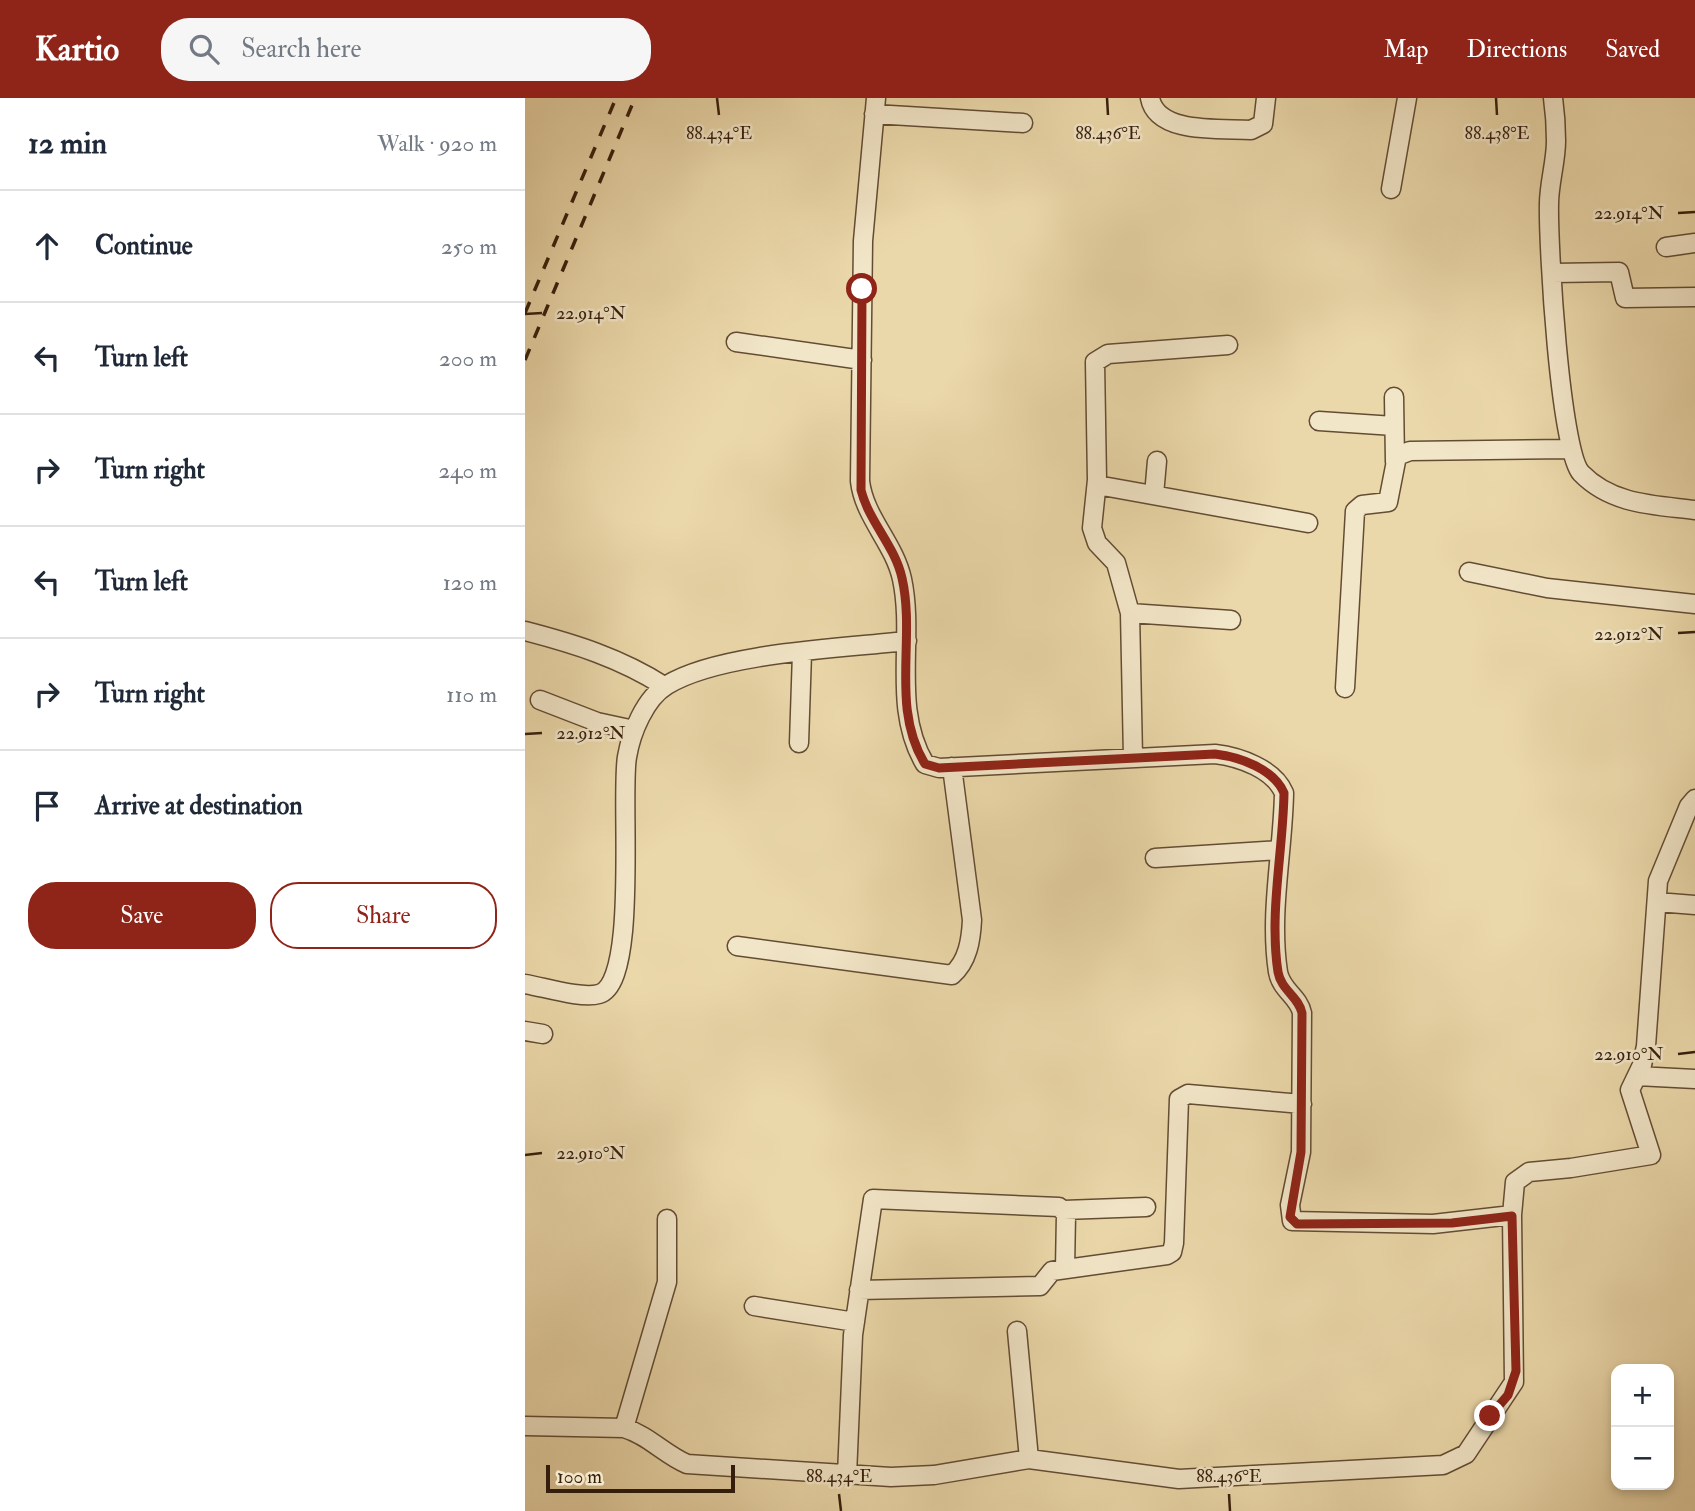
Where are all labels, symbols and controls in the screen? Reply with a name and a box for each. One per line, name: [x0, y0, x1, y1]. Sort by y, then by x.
search box: [161, 18, 651, 81]
text: Kartio: [35, 29, 119, 70]
icon: search: [185, 30, 223, 68]
text: Search here: [241, 33, 361, 65]
text: Map: [1383, 34, 1428, 65]
text: Directions: [1466, 34, 1567, 65]
text: Saved: [1605, 34, 1660, 65]
text: 88.434°E: [686, 122, 752, 145]
text: 88.436°E: [1075, 122, 1141, 145]
text: 88.438°E: [1464, 122, 1530, 145]
text: 12 min: [28, 125, 107, 162]
text: Walk · 920 m: [377, 129, 497, 158]
text: 22.914°N: [1594, 202, 1664, 225]
icon: ahead: [28, 227, 66, 265]
text: Continue: [95, 230, 193, 262]
text: 250 m: [441, 232, 497, 261]
route start: [846, 273, 877, 304]
text: 22.914°N: [556, 302, 626, 325]
icon: left: [28, 339, 66, 377]
text: Turn left: [95, 342, 188, 374]
text: 200 m: [439, 344, 497, 373]
icon: right: [28, 451, 66, 489]
text: Turn right: [95, 454, 205, 486]
text: 240 m: [438, 456, 497, 485]
icon: left: [28, 563, 66, 601]
text: Turn left: [95, 566, 188, 598]
text: 120 m: [443, 568, 497, 597]
text: 22.912°N: [1595, 623, 1663, 646]
icon: right: [28, 675, 66, 713]
text: Turn right: [95, 678, 205, 710]
text: 110 m: [446, 680, 497, 709]
text: 22.912°N: [557, 722, 625, 745]
icon: arrive: [28, 787, 66, 825]
text: Arrive at destination: [95, 790, 303, 822]
button: Save: [28, 882, 256, 949]
button: Share: [270, 882, 497, 949]
text: 22.910°N: [1595, 1043, 1663, 1066]
text: 22.910°N: [557, 1142, 625, 1165]
map controls: [1611, 1364, 1674, 1490]
button: +: [1611, 1364, 1674, 1427]
route end: [1474, 1400, 1505, 1431]
button: −: [1611, 1427, 1674, 1490]
scale bar: [546, 1462, 735, 1494]
text: 100 m: [557, 1465, 602, 1489]
text: 88.434°E: [806, 1465, 872, 1488]
text: 88.436°E: [1196, 1465, 1262, 1488]

